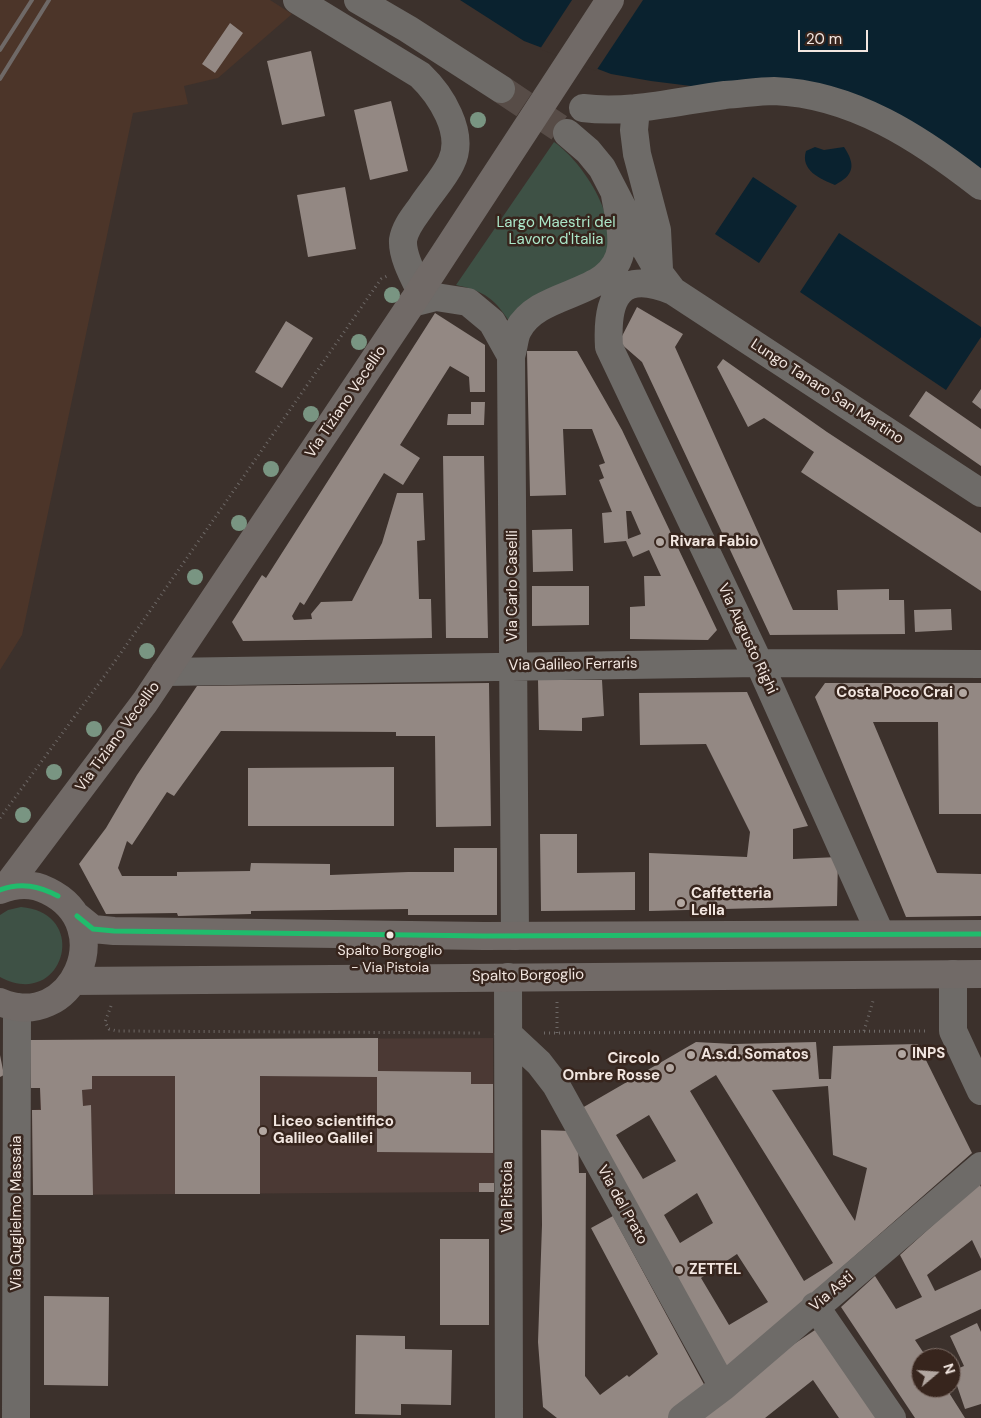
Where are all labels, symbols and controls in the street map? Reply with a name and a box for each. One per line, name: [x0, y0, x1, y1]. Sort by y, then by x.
scale bar: [801, 20, 871, 52]
text: 20 m: [806, 29, 842, 49]
park label: Largo Maestri del Lavoro d'Italia: [496, 214, 616, 249]
street label: Lungo Tanaro San Martino: [747, 336, 907, 448]
street label: Via Tiziano Vecellio: [302, 342, 390, 462]
street label: Via Carlo Caselli: [504, 530, 522, 642]
place label: Rivara Fabio: [670, 533, 758, 551]
marker: Rivara Fabio: [654, 536, 666, 548]
street label: Via Augusto Righi: [713, 581, 781, 697]
street label: Via Galileo Ferraris: [508, 655, 638, 675]
street label: Via Tiziano Vecellio: [72, 678, 164, 796]
place label: Costa Poco Crai: [836, 684, 953, 702]
marker: Costa Poco Crai: [957, 687, 969, 699]
place label: Caffetteria Lella: [691, 885, 771, 920]
marker: Caffetteria Lella: [675, 897, 687, 909]
marker: Spalto Borgoglio - Via Pistoia: [385, 930, 395, 940]
place label: Spalto Borgoglio - Via Pistoia: [338, 943, 442, 976]
street label: Spalto Borgoglio: [472, 966, 584, 986]
place label: INPS: [912, 1045, 945, 1063]
place label: A.s.d. Somatos: [701, 1046, 809, 1064]
marker: INPS: [896, 1048, 908, 1060]
marker: A.s.d. Somatos: [685, 1049, 697, 1061]
place label: Circolo Ombre Rosse: [563, 1050, 660, 1085]
marker: Circolo Ombre Rosse: [664, 1062, 676, 1074]
place label: Liceo scientifico Galileo Galilei: [273, 1113, 394, 1148]
marker: Liceo scientifico Galileo Galilei: [257, 1125, 269, 1137]
street label: Via Guglielmo Massaia: [8, 1136, 26, 1290]
street label: Via Pistoia: [499, 1161, 517, 1233]
street label: Via del Prato: [593, 1162, 651, 1248]
place label: ZETTEL: [689, 1261, 741, 1279]
marker: ZETTEL: [673, 1264, 685, 1276]
street label: Via Asti: [806, 1268, 858, 1316]
north arrow: [911, 1348, 961, 1398]
text: N: [939, 1361, 959, 1376]

